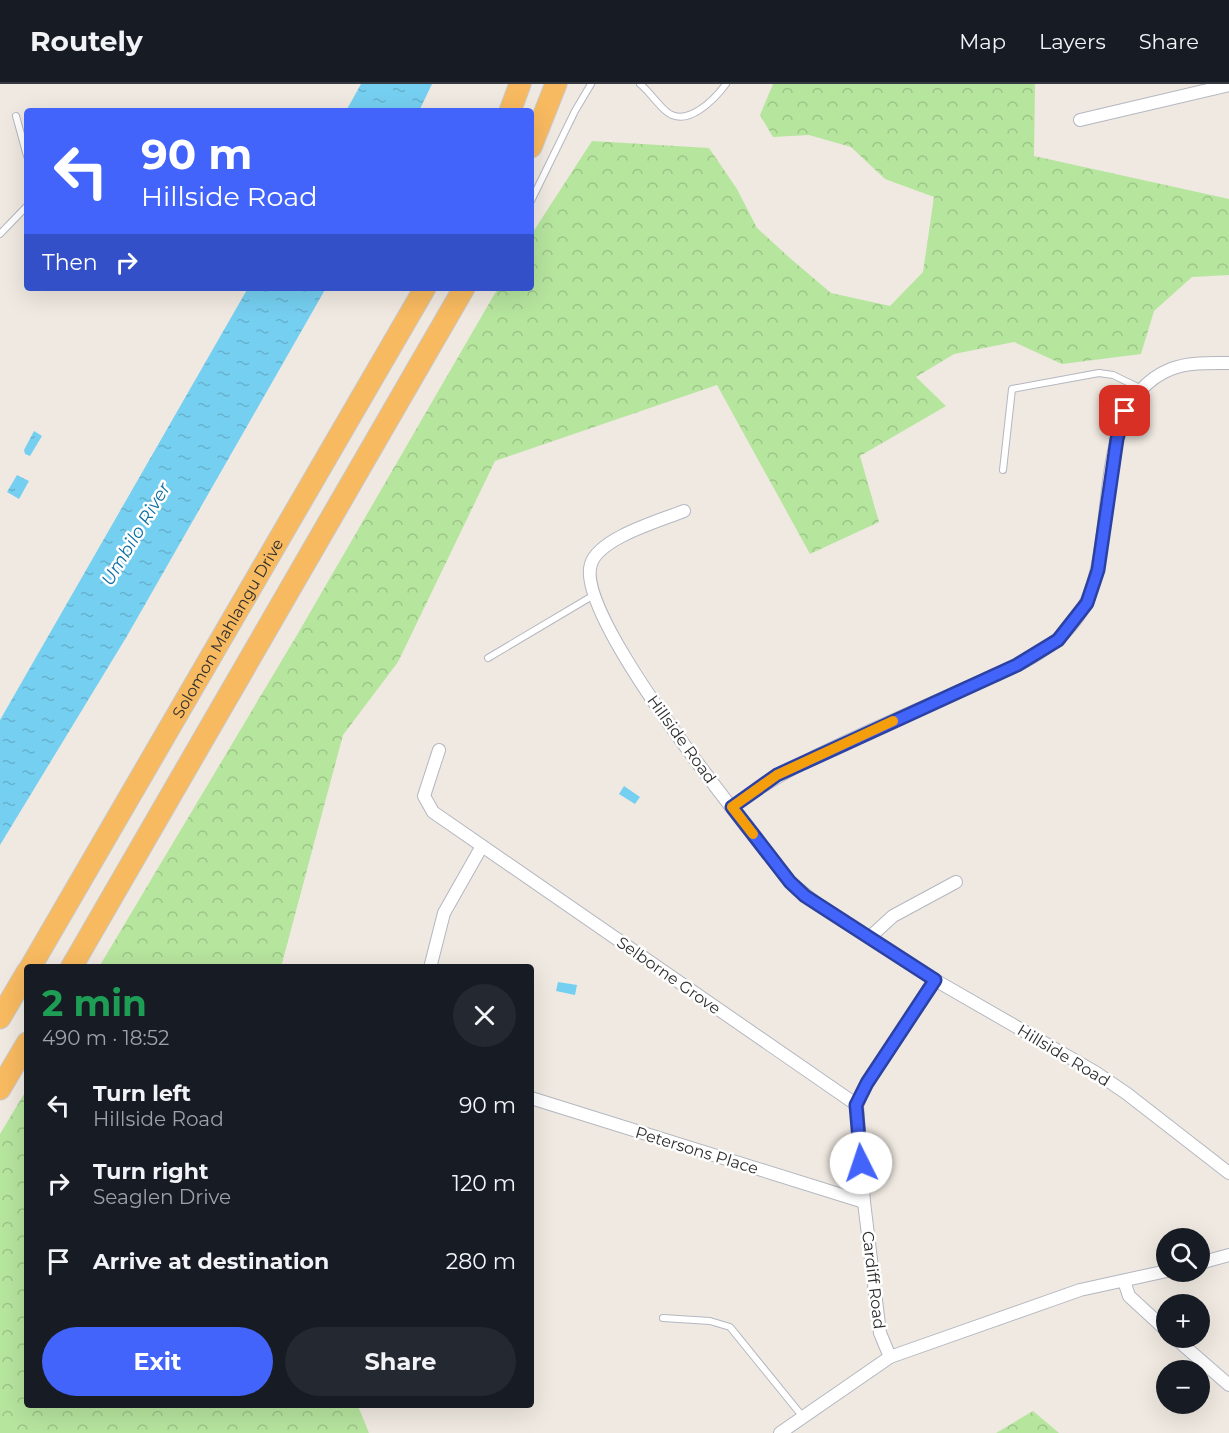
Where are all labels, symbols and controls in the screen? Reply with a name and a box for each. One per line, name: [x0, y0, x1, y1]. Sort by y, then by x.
text: Routely: [30, 24, 143, 58]
text: Map: [959, 29, 1006, 54]
text: Layers: [1039, 29, 1106, 54]
text: Share: [1139, 29, 1199, 54]
text: 90 m: [141, 128, 252, 180]
icon: left: [42, 132, 120, 210]
text: Hillside Road: [141, 180, 317, 213]
icon: right: [110, 246, 143, 279]
text: Then: [42, 249, 98, 276]
pin: [1099, 385, 1150, 436]
icon: arrive: [1108, 394, 1141, 427]
water label: Umbilo River: [97, 478, 176, 589]
street label: Solomon Mahlangu Drive: [168, 535, 287, 722]
street label: Hillside Road: [643, 691, 720, 787]
street label: Selborne Grove: [613, 933, 724, 1018]
text: 2 min: [42, 981, 147, 1025]
button: close: [453, 984, 516, 1047]
street label: Hillside Road: [1014, 1020, 1113, 1091]
text: 490 m · 18:52: [42, 1026, 169, 1050]
text: Turn left: [93, 1080, 191, 1107]
icon: left: [42, 1089, 75, 1122]
text: 90 m: [459, 1092, 516, 1119]
text: Hillside Road: [93, 1107, 224, 1131]
street label: Petersons Place: [633, 1123, 761, 1178]
position arrow: [829, 1131, 893, 1195]
text: Turn right: [93, 1158, 208, 1185]
icon: right: [42, 1167, 75, 1200]
text: 120 m: [452, 1170, 516, 1197]
text: Seaglen Drive: [93, 1185, 231, 1209]
map controls: [1156, 1228, 1210, 1414]
button: search: [1156, 1228, 1210, 1282]
street label: Cardiff Road: [858, 1230, 889, 1330]
icon: arrive: [42, 1245, 75, 1278]
text: Arrive at destination: [93, 1248, 329, 1275]
text: 280 m: [446, 1248, 516, 1275]
button: +: [1156, 1294, 1210, 1348]
button: Exit: [42, 1327, 273, 1396]
button: Share: [285, 1327, 516, 1396]
button: −: [1156, 1360, 1210, 1414]

